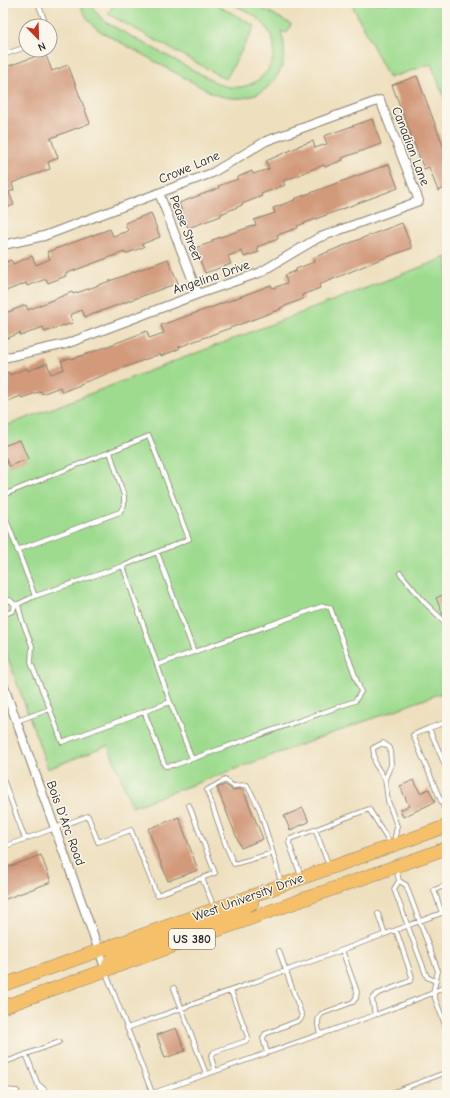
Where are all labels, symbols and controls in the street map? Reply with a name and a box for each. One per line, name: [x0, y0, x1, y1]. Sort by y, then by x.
north arrow: [18, 18, 58, 58]
text: N: [36, 39, 48, 54]
street label: Canadian Lane: [389, 104, 433, 188]
street label: Crowe Lane: [156, 147, 222, 187]
street label: Pease Street: [167, 193, 206, 264]
street label: Angelina Drive: [171, 257, 252, 297]
street label: Bois D'Arc Road: [44, 778, 88, 868]
street label: West University Drive: [191, 870, 306, 924]
road number: US 380: [169, 929, 215, 949]

